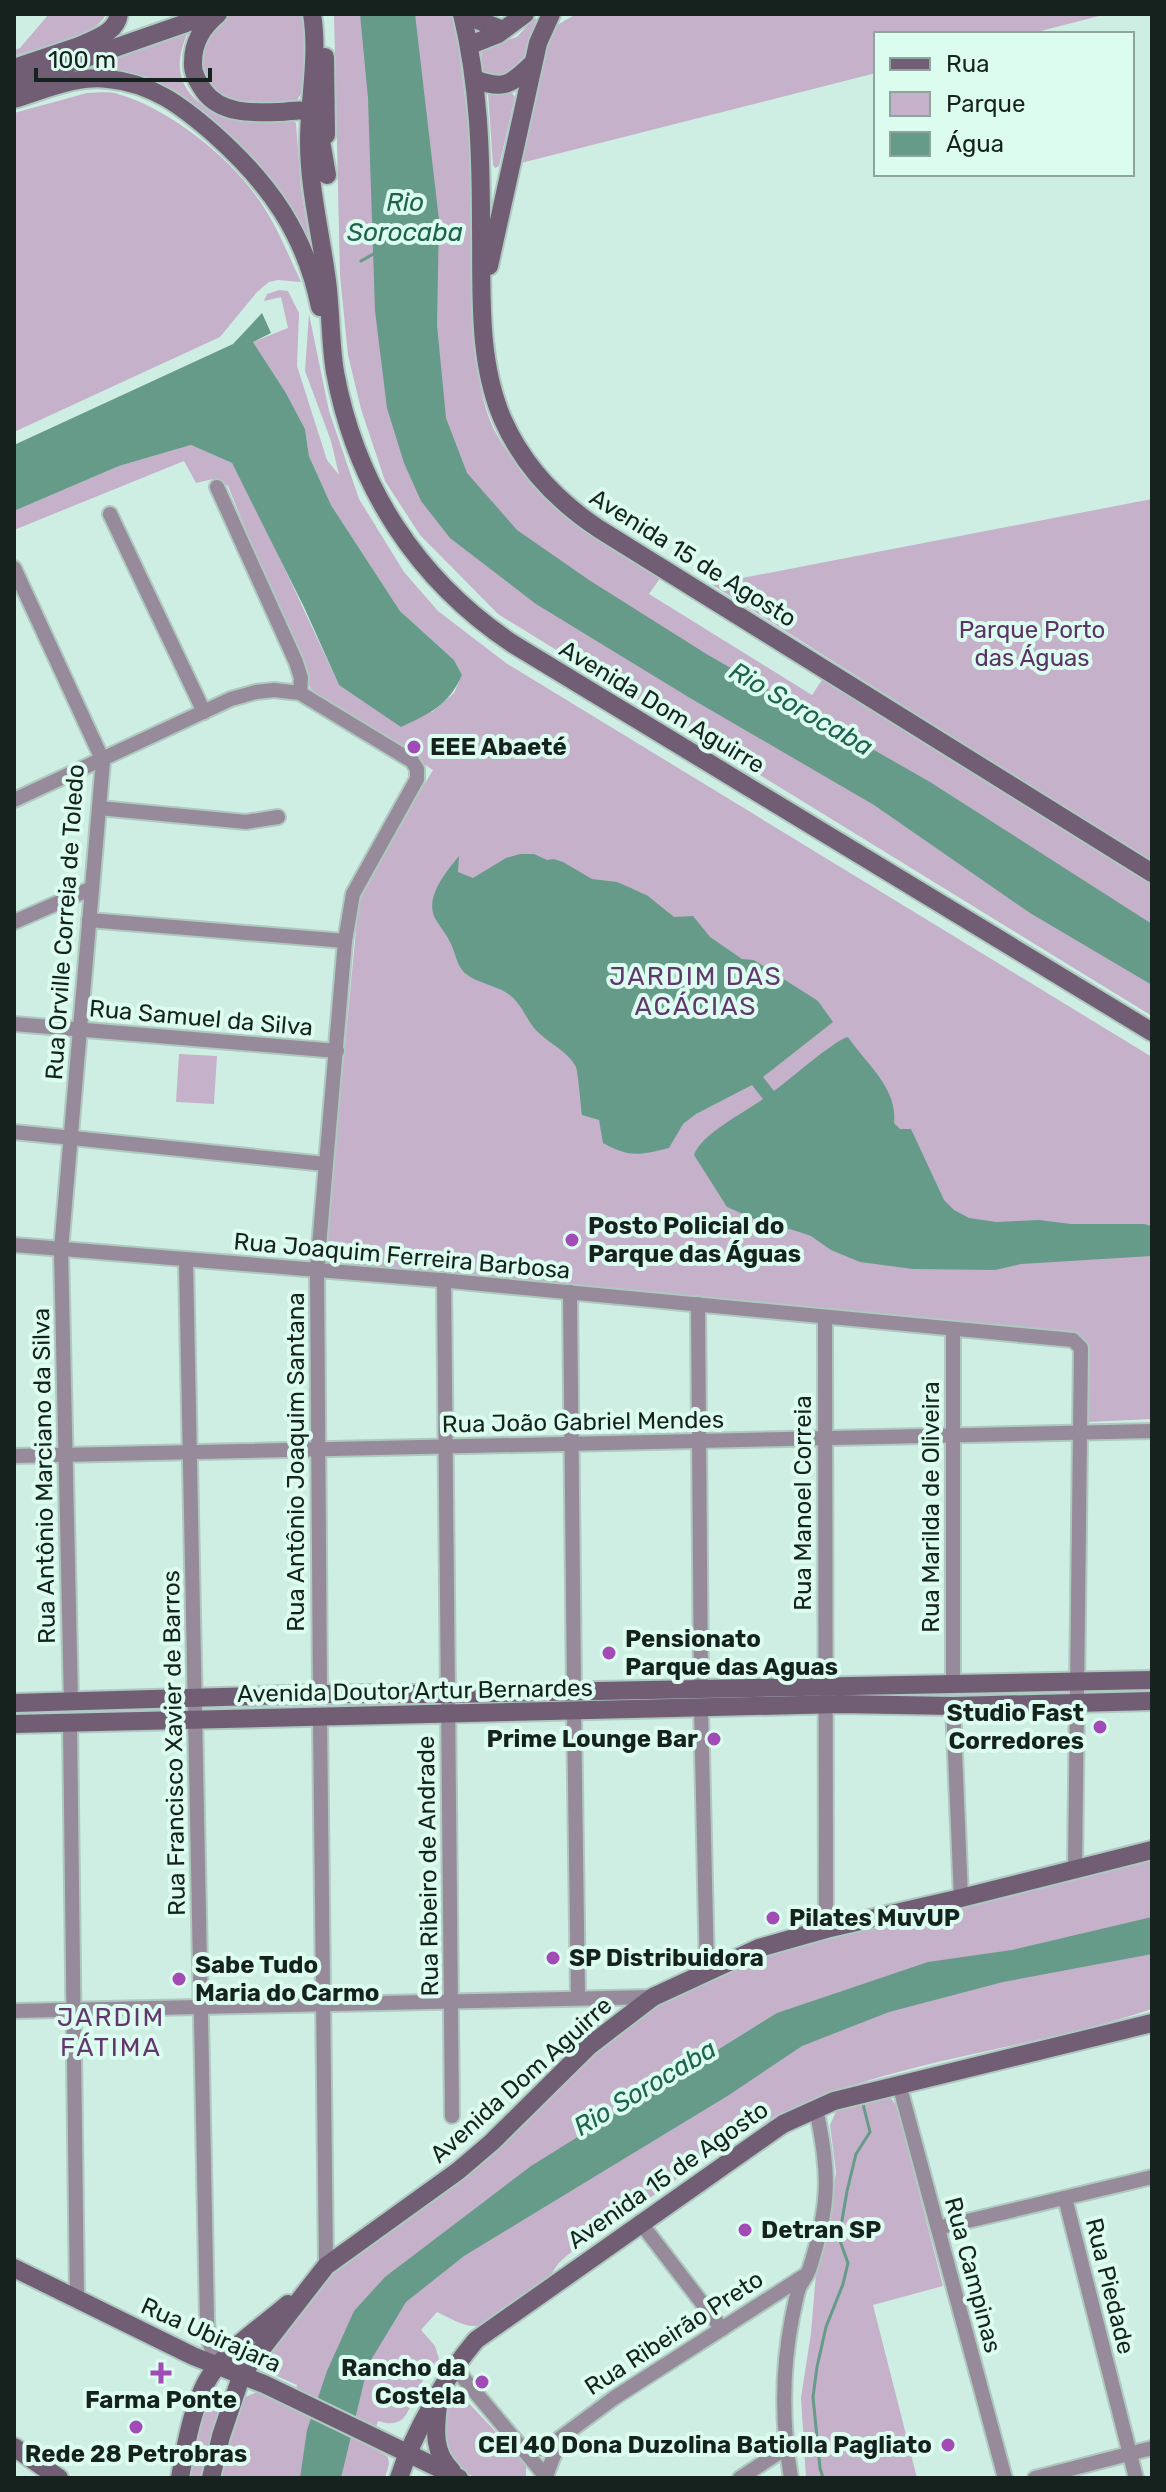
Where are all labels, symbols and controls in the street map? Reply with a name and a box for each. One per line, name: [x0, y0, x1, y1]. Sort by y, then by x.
scale bar: [36, 32, 210, 82]
legend: [874, 32, 1134, 176]
text: 100 m: [48, 46, 116, 74]
text: Rua: [946, 50, 989, 78]
text: Parque: [946, 90, 1025, 118]
text: Água: [946, 130, 1004, 158]
water label: Rio Sorocaba: [347, 187, 463, 248]
street label: Avenida 15 de Agosto: [585, 483, 801, 633]
park label: Parque Porto das Águas: [959, 616, 1105, 672]
street label: Avenida Dom Aguirre: [554, 635, 770, 779]
water label: Rio Sorocaba: [724, 655, 878, 763]
place label: EEE Abaeté: [430, 733, 567, 761]
marker: EEE Abaeté: [405, 738, 423, 756]
street label: Rua Orville Correia de Toledo: [40, 763, 90, 1081]
district label: JARDIM DAS ACÁCIAS: [609, 961, 783, 1022]
street label: Rua Samuel da Silva: [88, 994, 314, 1042]
place label: Posto Policial do Parque das Águas: [588, 1212, 801, 1268]
street label: Rua Joaquim Ferreira Barbosa: [233, 1227, 571, 1285]
marker: Posto Policial do Parque das Águas: [563, 1231, 581, 1249]
street label: Rua Antônio Joaquim Santana: [282, 1292, 310, 1632]
street label: Rua Antônio Marciano da Silva: [27, 1308, 61, 1644]
street label: Rua Marilda de Oliveira: [917, 1381, 945, 1633]
street label: Rua Manoel Correia: [789, 1395, 817, 1611]
street label: Rua João Gabriel Mendes: [442, 1406, 724, 1438]
street label: Rua Francisco Xavier de Barros: [157, 1570, 191, 1916]
place label: Pensionato Parque das Aguas: [625, 1625, 838, 1681]
marker: Pensionato Parque das Aguas: [600, 1644, 618, 1662]
street label: Avenida Doutor Artur Bernardes: [237, 1674, 593, 1708]
place label: Studio Fast Corredores: [947, 1699, 1084, 1755]
marker: Studio Fast Corredores: [1091, 1718, 1109, 1736]
place label: Prime Lounge Bar: [486, 1725, 698, 1753]
marker: Prime Lounge Bar: [705, 1730, 723, 1748]
street label: Rua Ribeiro de Andrade: [412, 1735, 444, 1997]
place label: Pilates MuvUP: [789, 1904, 960, 1932]
marker: Pilates MuvUP: [764, 1909, 782, 1927]
place label: SP Distribuidora: [569, 1944, 764, 1972]
marker: SP Distribuidora: [544, 1949, 562, 1967]
place label: Sabe Tudo Maria do Carmo: [195, 1951, 380, 2007]
marker: Sabe Tudo Maria do Carmo: [170, 1970, 188, 1988]
street label: Avenida Dom Aguirre: [425, 1991, 617, 2169]
district label: JARDIM FÁTIMA: [57, 2002, 165, 2063]
water label: Rio Sorocaba: [568, 2033, 722, 2143]
street label: Avenida 15 de Agosto: [562, 2095, 774, 2255]
street label: Rua Campinas: [939, 2194, 1007, 2356]
street label: Rua Piedade: [1080, 2215, 1140, 2357]
place label: Detran SP: [761, 2216, 881, 2244]
marker: Detran SP: [736, 2221, 754, 2239]
street label: Rua Ribeirão Preto: [580, 2265, 768, 2401]
street label: Rua Ubirajara: [137, 2292, 285, 2378]
place label: Rancho da Costela: [341, 2354, 466, 2410]
marker: Farma Ponte: [152, 2364, 170, 2382]
marker: Rancho da Costela: [473, 2373, 491, 2391]
place label: Farma Ponte: [85, 2386, 237, 2414]
marker: Rede 28 Petrobras: [127, 2418, 145, 2436]
place label: CEI 40 Dona Duzolina Batiolla Pagliato: [478, 2431, 932, 2459]
marker: CEI 40 Dona Duzolina Batiolla Pagliato: [939, 2436, 957, 2454]
place label: Rede 28 Petrobras: [25, 2440, 247, 2468]

